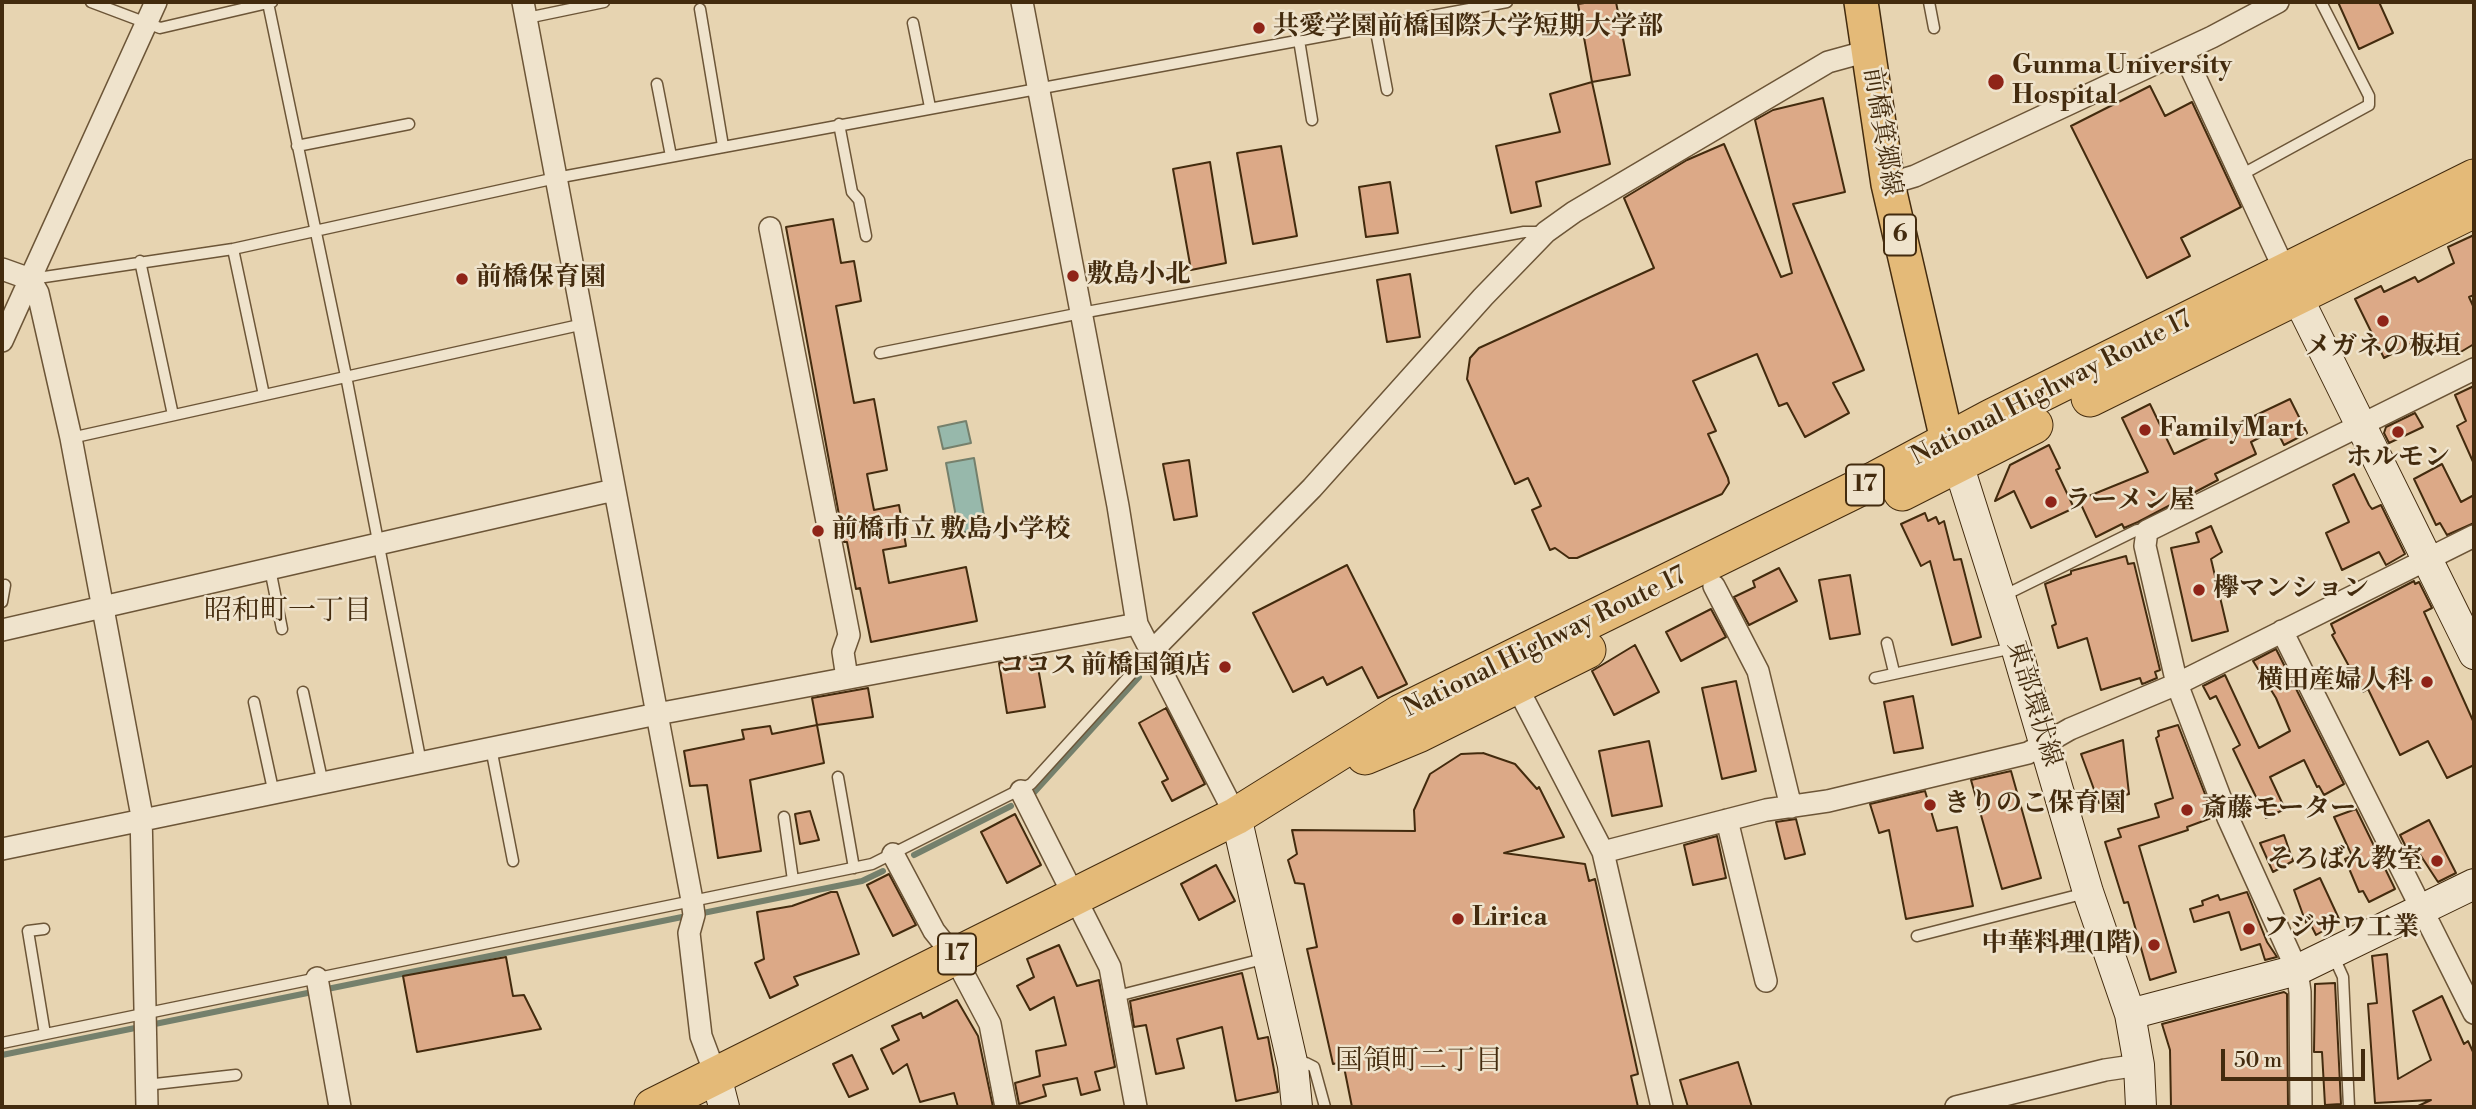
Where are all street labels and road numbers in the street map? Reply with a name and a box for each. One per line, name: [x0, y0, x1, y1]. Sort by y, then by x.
street label: 前橋箕郷線: [1855, 65, 1907, 199]
road number: 6: [1884, 214, 1916, 256]
street label: National Highway Route 17: [1906, 304, 2198, 474]
road number: 17: [1846, 464, 1884, 506]
street label: National Highway Route 17: [1398, 561, 1692, 725]
street label: 東部環状線: [1999, 637, 2067, 771]
road number: 17: [938, 934, 976, 974]

